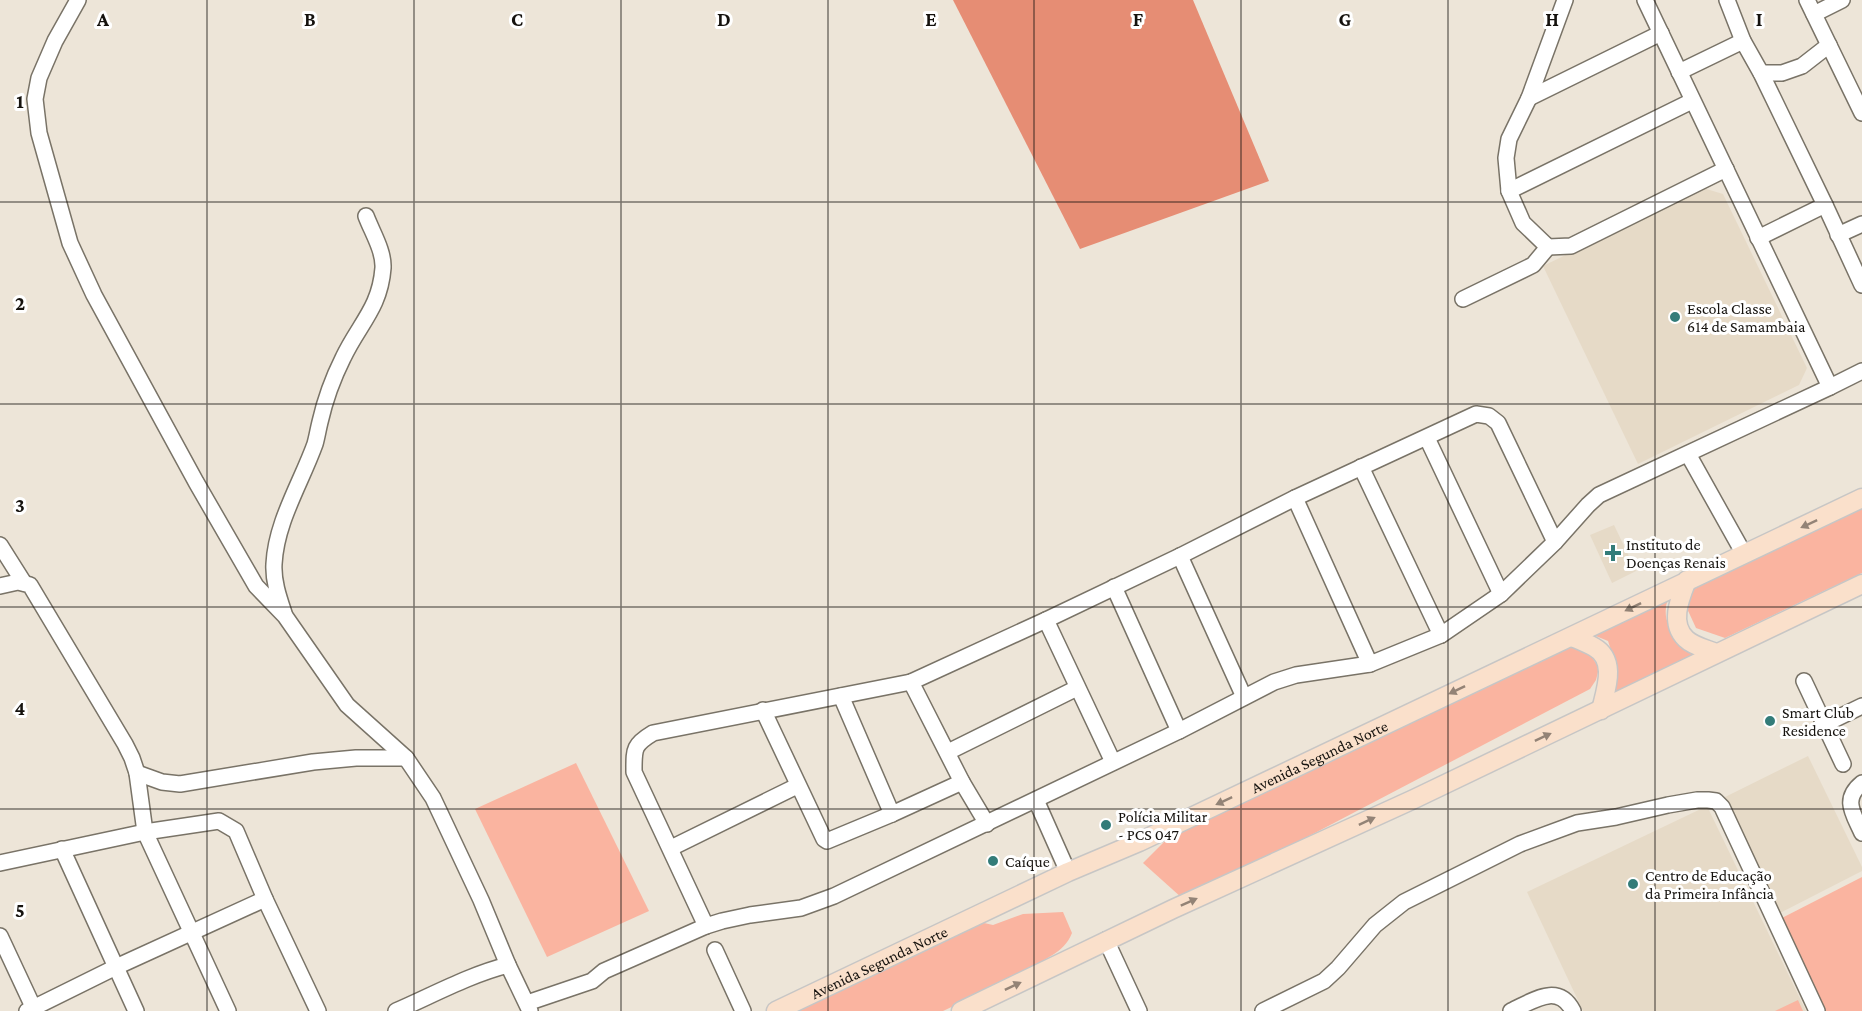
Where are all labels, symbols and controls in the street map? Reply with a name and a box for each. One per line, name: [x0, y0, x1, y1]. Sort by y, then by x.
text: A: [96, 8, 110, 30]
text: B: [304, 8, 316, 30]
text: C: [511, 8, 523, 30]
text: D: [717, 8, 731, 30]
text: E: [925, 8, 937, 30]
text: F: [1133, 8, 1144, 30]
text: G: [1339, 8, 1352, 30]
text: H: [1545, 8, 1559, 30]
text: I: [1756, 8, 1763, 30]
text: 1: [16, 90, 24, 112]
text: 2: [15, 292, 25, 314]
place label: Escola Classe 614 de Samambaia: [1687, 300, 1806, 335]
marker: Escola Classe 614 de Samambaia: [1668, 310, 1682, 324]
text: 3: [15, 494, 25, 516]
one-way arrow: [1801, 519, 1818, 528]
place label: Instituto de Doenças Renais: [1626, 536, 1726, 572]
marker: Instituto de Doenças Renais: [1604, 544, 1622, 562]
one-way arrow: [1624, 602, 1641, 612]
one-way arrow: [1448, 686, 1465, 695]
text: 4: [15, 697, 26, 719]
place label: Smart Club Residence: [1782, 704, 1854, 739]
marker: Smart Club Residence: [1763, 714, 1777, 728]
street label: Avenida Segunda Norte: [1248, 717, 1390, 796]
one-way arrow: [1534, 732, 1551, 741]
one-way arrow: [1215, 796, 1232, 805]
place label: Polícia Militar - PCS 047: [1118, 808, 1208, 843]
one-way arrow: [1358, 816, 1375, 825]
marker: Polícia Militar - PCS 047: [1099, 818, 1113, 832]
place label: Caíque: [1005, 853, 1050, 871]
marker: Caíque: [986, 854, 1000, 868]
place label: Centro de Educação da Primeira Infância: [1645, 867, 1775, 902]
marker: Centro de Educação da Primeira Infância: [1626, 877, 1640, 891]
one-way arrow: [1181, 897, 1198, 906]
text: 5: [15, 899, 25, 921]
street label: Avenida Segunda Norte: [808, 923, 950, 1002]
one-way arrow: [1005, 981, 1022, 990]

